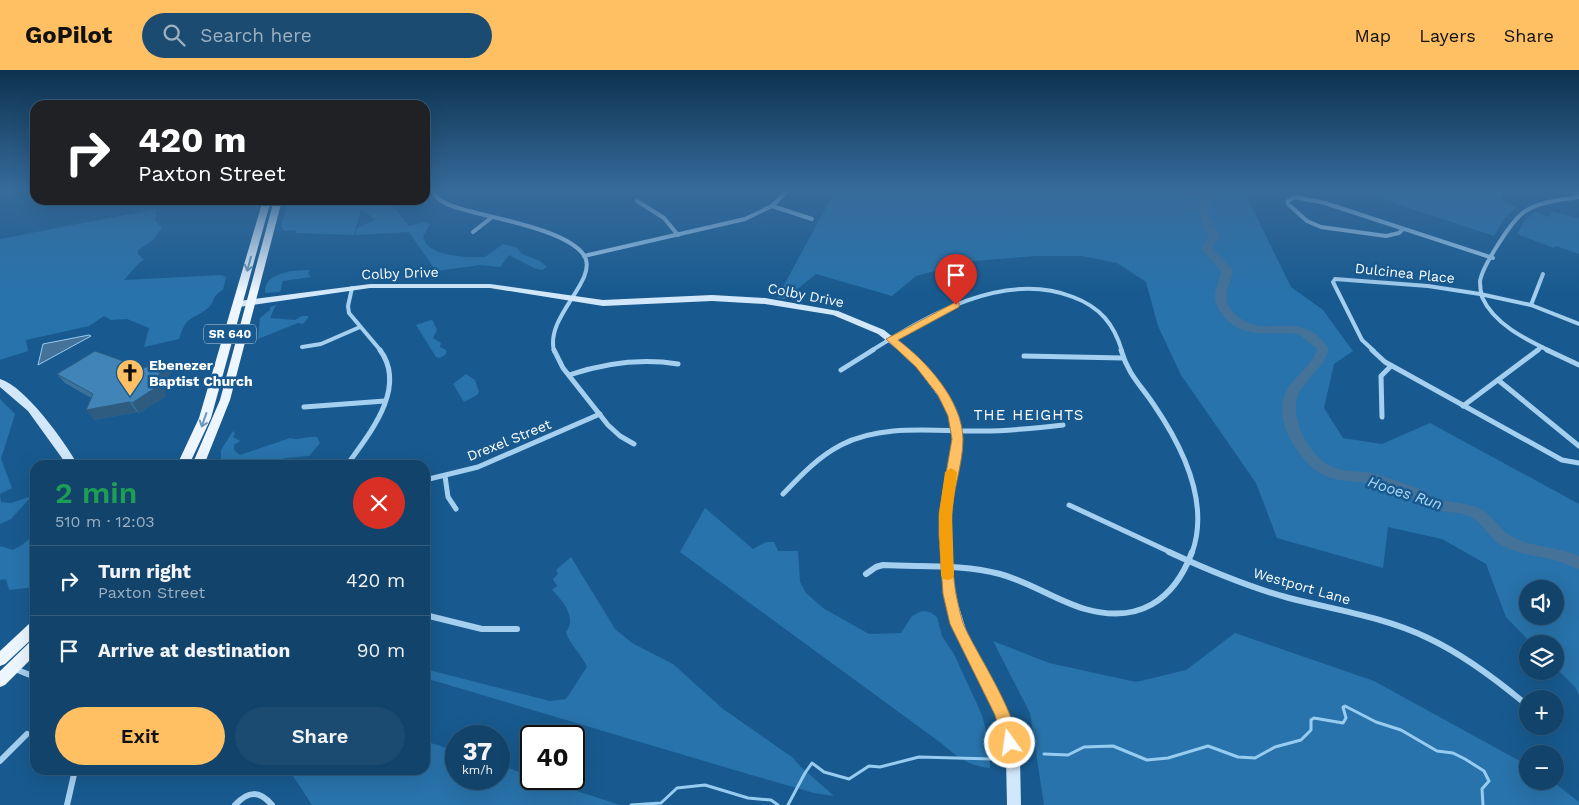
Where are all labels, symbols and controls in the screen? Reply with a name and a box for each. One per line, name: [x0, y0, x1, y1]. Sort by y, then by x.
search box: [142, 13, 492, 58]
text: GoPilot: [25, 21, 112, 49]
icon: search: [160, 21, 188, 49]
text: Search here: [200, 24, 312, 47]
text: Map: [1354, 25, 1391, 46]
text: Layers: [1419, 25, 1476, 46]
text: Share: [1504, 25, 1554, 46]
text: 420 m: [138, 119, 247, 161]
icon: right: [55, 120, 120, 185]
text: Paxton Street: [138, 161, 285, 186]
pin: [935, 254, 977, 305]
one-way arrow: [244, 255, 254, 271]
street label: Dulcinea Place: [1354, 260, 1456, 286]
icon: arrive: [942, 261, 970, 289]
street label: Colby Drive: [361, 264, 439, 282]
street label: Colby Drive: [767, 280, 845, 310]
road number: SR 640: [204, 324, 256, 344]
place label: Ebenezer Baptist Church: [149, 357, 253, 389]
church icon: Ebenezer Baptist Church: [115, 358, 145, 397]
district label: THE HEIGHTS: [974, 406, 1084, 424]
one-way arrow: [199, 412, 208, 427]
street label: Drexel Street: [465, 416, 554, 464]
water label: Hooes Run: [1366, 473, 1444, 513]
text: 2 min: [55, 475, 137, 510]
button: close: [353, 477, 405, 529]
text: 510 m · 12:03: [55, 512, 155, 531]
text: Turn right: [98, 560, 191, 583]
street label: Westport Lane: [1252, 564, 1352, 608]
icon: right: [55, 567, 83, 595]
text: 420 m: [346, 569, 405, 592]
map controls: [1519, 580, 1564, 790]
button: sound: [1519, 580, 1564, 625]
text: Paxton Street: [98, 583, 205, 602]
button: layers: [1519, 635, 1564, 680]
icon: arrive: [55, 637, 83, 665]
text: Arrive at destination: [98, 639, 290, 662]
text: 90 m: [357, 639, 405, 662]
button: +: [1519, 690, 1564, 735]
button: Exit: [55, 707, 225, 765]
button: Share: [235, 707, 405, 765]
position arrow: [983, 716, 1035, 768]
speed limit sign: 40: [520, 725, 585, 790]
text: 37: [463, 737, 492, 766]
button: −: [1519, 745, 1564, 790]
text: km/h: [462, 763, 493, 777]

